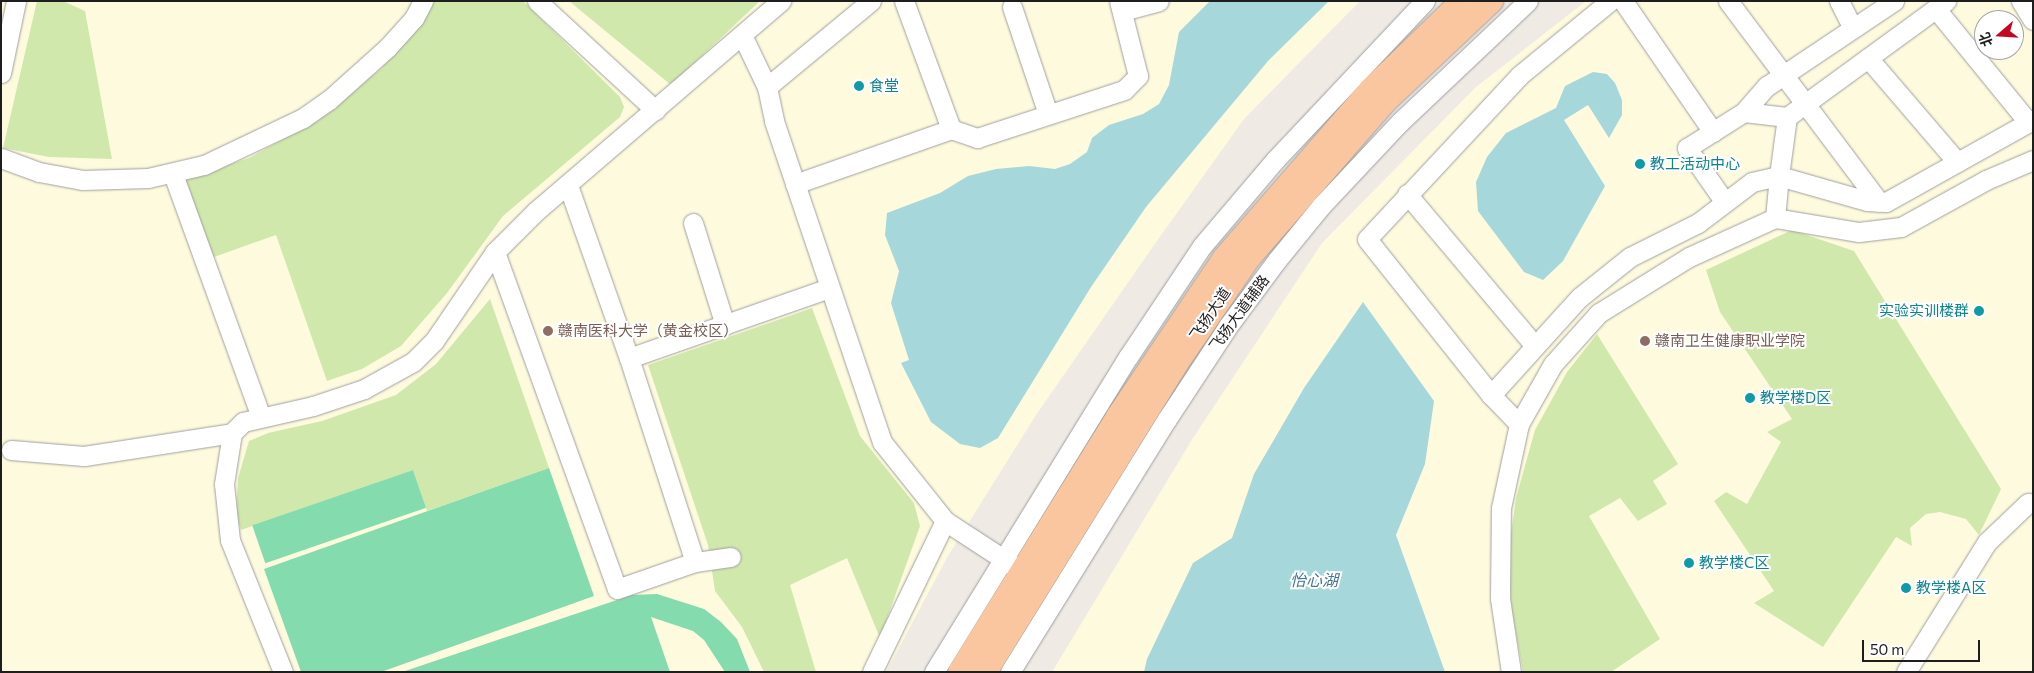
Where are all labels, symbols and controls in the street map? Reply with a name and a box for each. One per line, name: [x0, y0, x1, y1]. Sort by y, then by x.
north arrow: [1974, 10, 2024, 60]
text: 北: [1975, 30, 1996, 49]
place label: 食堂: [869, 77, 899, 95]
marker: 食堂: [853, 80, 865, 92]
place label: 教工活动中心: [1650, 155, 1740, 173]
marker: 教工活动中心: [1634, 158, 1646, 170]
street label: 飞扬大道辅路: [1205, 271, 1273, 355]
street label: 飞扬大道: [1186, 284, 1234, 344]
place label: 实验实训楼群: [1879, 302, 1969, 320]
marker: 实验实训楼群: [1973, 305, 1985, 317]
place label: 赣南医科大学（黄金校区）: [558, 322, 738, 340]
marker: 赣南医科大学（黄金校区）: [542, 325, 554, 337]
place label: 赣南卫生健康职业学院: [1655, 332, 1805, 350]
marker: 赣南卫生健康职业学院: [1639, 335, 1651, 347]
place label: 教学楼D区: [1760, 389, 1831, 407]
marker: 教学楼D区: [1744, 392, 1756, 404]
place label: 教学楼C区: [1699, 554, 1769, 572]
marker: 教学楼C区: [1683, 557, 1695, 569]
water label: 怡心湖: [1290, 570, 1338, 590]
place label: 教学楼A区: [1916, 579, 1986, 597]
marker: 教学楼A区: [1900, 582, 1912, 594]
scale bar: [1864, 630, 1982, 662]
text: 50 m: [1870, 640, 1904, 658]

